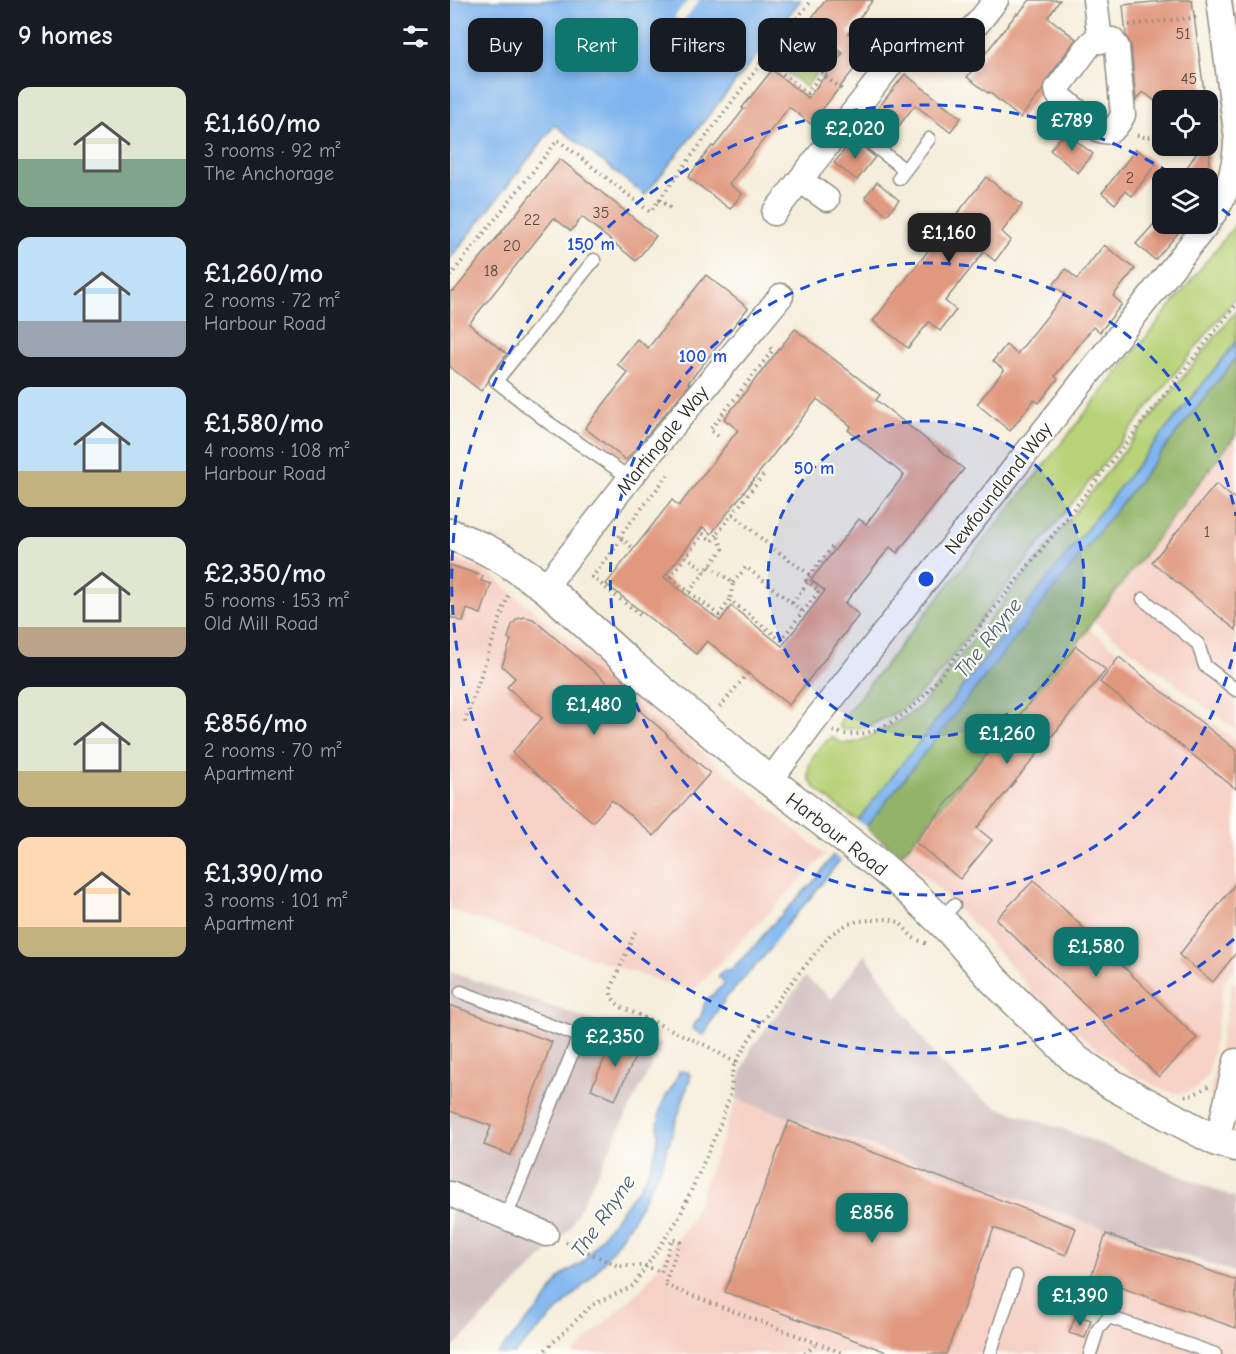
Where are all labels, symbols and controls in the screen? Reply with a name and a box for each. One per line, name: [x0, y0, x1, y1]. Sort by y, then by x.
chip: Buy: [468, 18, 543, 72]
chip: Rent: [555, 18, 638, 72]
chip: Filters: [650, 18, 746, 72]
chip: New: [758, 18, 837, 72]
chip: Apartment: [849, 18, 985, 72]
icon: filters: [399, 20, 432, 53]
text: 9 homes: [18, 21, 113, 51]
house number: 51: [1175, 25, 1191, 43]
house number: 45: [1181, 70, 1197, 88]
map controls: [1152, 90, 1218, 234]
button: locate: [1152, 90, 1218, 156]
pin: £789: [1036, 101, 1108, 152]
text: £1,160/mo: [204, 109, 321, 139]
pin: £2,020: [806, 109, 904, 160]
text: £789: [1051, 109, 1093, 132]
icon: home: [66, 111, 138, 183]
text: £2,020: [825, 117, 885, 140]
text: 3 rooms · 92 m²: [204, 139, 341, 162]
text: The Anchorage: [204, 162, 334, 185]
button: layers: [1152, 168, 1218, 234]
house number: 2: [1126, 169, 1134, 187]
house number: 35: [593, 204, 609, 222]
house number: 22: [524, 211, 540, 229]
pin: £1,160: [900, 213, 998, 264]
text: £1,160: [922, 221, 976, 244]
text: 150 m: [567, 234, 615, 255]
house number: 20: [503, 237, 521, 255]
text: £1,260/mo: [204, 259, 323, 289]
icon: home: [66, 261, 138, 333]
house number: 18: [484, 262, 498, 280]
text: 2 rooms · 72 m²: [204, 289, 340, 312]
text: Harbour Road: [204, 312, 326, 335]
text: 100 m: [679, 346, 727, 367]
street label: Martingale Way: [611, 381, 713, 499]
text: £1,580/mo: [204, 409, 324, 439]
icon: home: [66, 411, 138, 483]
street label: Newfoundland Way: [940, 418, 1057, 559]
text: 4 rooms · 108 m²: [204, 439, 349, 462]
text: 50 m: [794, 458, 834, 479]
text: Harbour Road: [204, 462, 326, 485]
house number: 1: [1204, 523, 1210, 541]
text: £2,350/mo: [204, 559, 326, 589]
icon: home: [66, 561, 138, 633]
centre of rings: [916, 569, 936, 589]
text: 5 rooms · 153 m²: [204, 589, 349, 612]
water label: The Rhyne: [949, 593, 1027, 683]
text: Old Mill Road: [204, 612, 318, 635]
pin: £1,480: [545, 685, 643, 736]
text: £1,480: [566, 693, 622, 716]
text: £856/mo: [204, 709, 307, 739]
icon: home: [66, 711, 138, 783]
pin: £1,260: [958, 714, 1056, 765]
text: £1,260: [979, 722, 1035, 745]
text: 2 rooms · 70 m²: [204, 739, 341, 762]
text: Apartment: [204, 762, 294, 785]
street label: Harbour Road: [782, 788, 892, 881]
text: £1,390/mo: [204, 859, 323, 889]
icon: home: [66, 861, 138, 933]
text: 3 rooms · 101 m²: [204, 889, 348, 912]
text: Apartment: [204, 912, 294, 935]
pin: £1,580: [1047, 927, 1145, 978]
text: £1,580: [1067, 935, 1125, 958]
pin: £2,350: [566, 1017, 664, 1068]
text: £2,350: [586, 1025, 644, 1048]
water label: The Rhyne: [566, 1170, 640, 1262]
pin: £856: [836, 1193, 908, 1244]
text: £856: [850, 1201, 894, 1224]
pin: £1,390: [1031, 1276, 1129, 1327]
text: £1,390: [1052, 1284, 1108, 1307]

